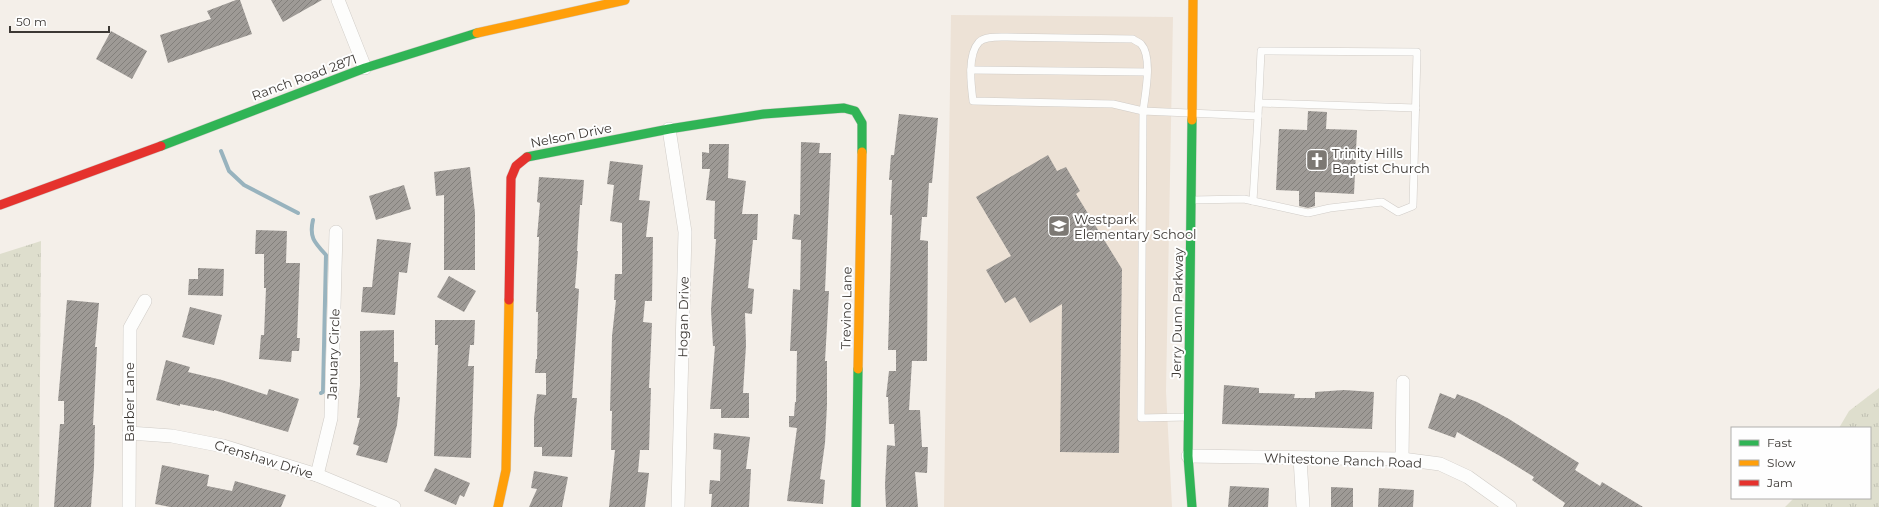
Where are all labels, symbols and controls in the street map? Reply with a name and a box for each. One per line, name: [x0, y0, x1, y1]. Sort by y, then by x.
scale bar: [10, 8, 109, 34]
text: 50 m: [16, 14, 47, 29]
street label: Ranch Road 2871: [249, 51, 359, 103]
street label: Nelson Drive: [529, 119, 613, 151]
place label: Trinity Hills Baptist Church: [1332, 145, 1430, 176]
church icon: Trinity Hills Baptist Church: [1304, 147, 1330, 173]
place label: Westpark Elementary School: [1074, 211, 1197, 242]
school or university icon: Westpark Elementary School: [1046, 213, 1072, 239]
street label: Jerry Dunn Parkway: [1168, 247, 1186, 379]
street label: Trevino Lane: [837, 266, 855, 350]
street label: Hogan Drive: [674, 276, 692, 358]
street label: January Circle: [323, 308, 343, 401]
street label: Barber Lane: [121, 362, 137, 442]
legend: [1731, 427, 1871, 499]
text: Fast: [1767, 435, 1792, 450]
street label: Crenshaw Drive: [213, 436, 315, 482]
street label: Whitestone Ranch Road: [1264, 449, 1422, 471]
text: Slow: [1767, 455, 1796, 470]
text: Jam: [1766, 475, 1793, 490]

